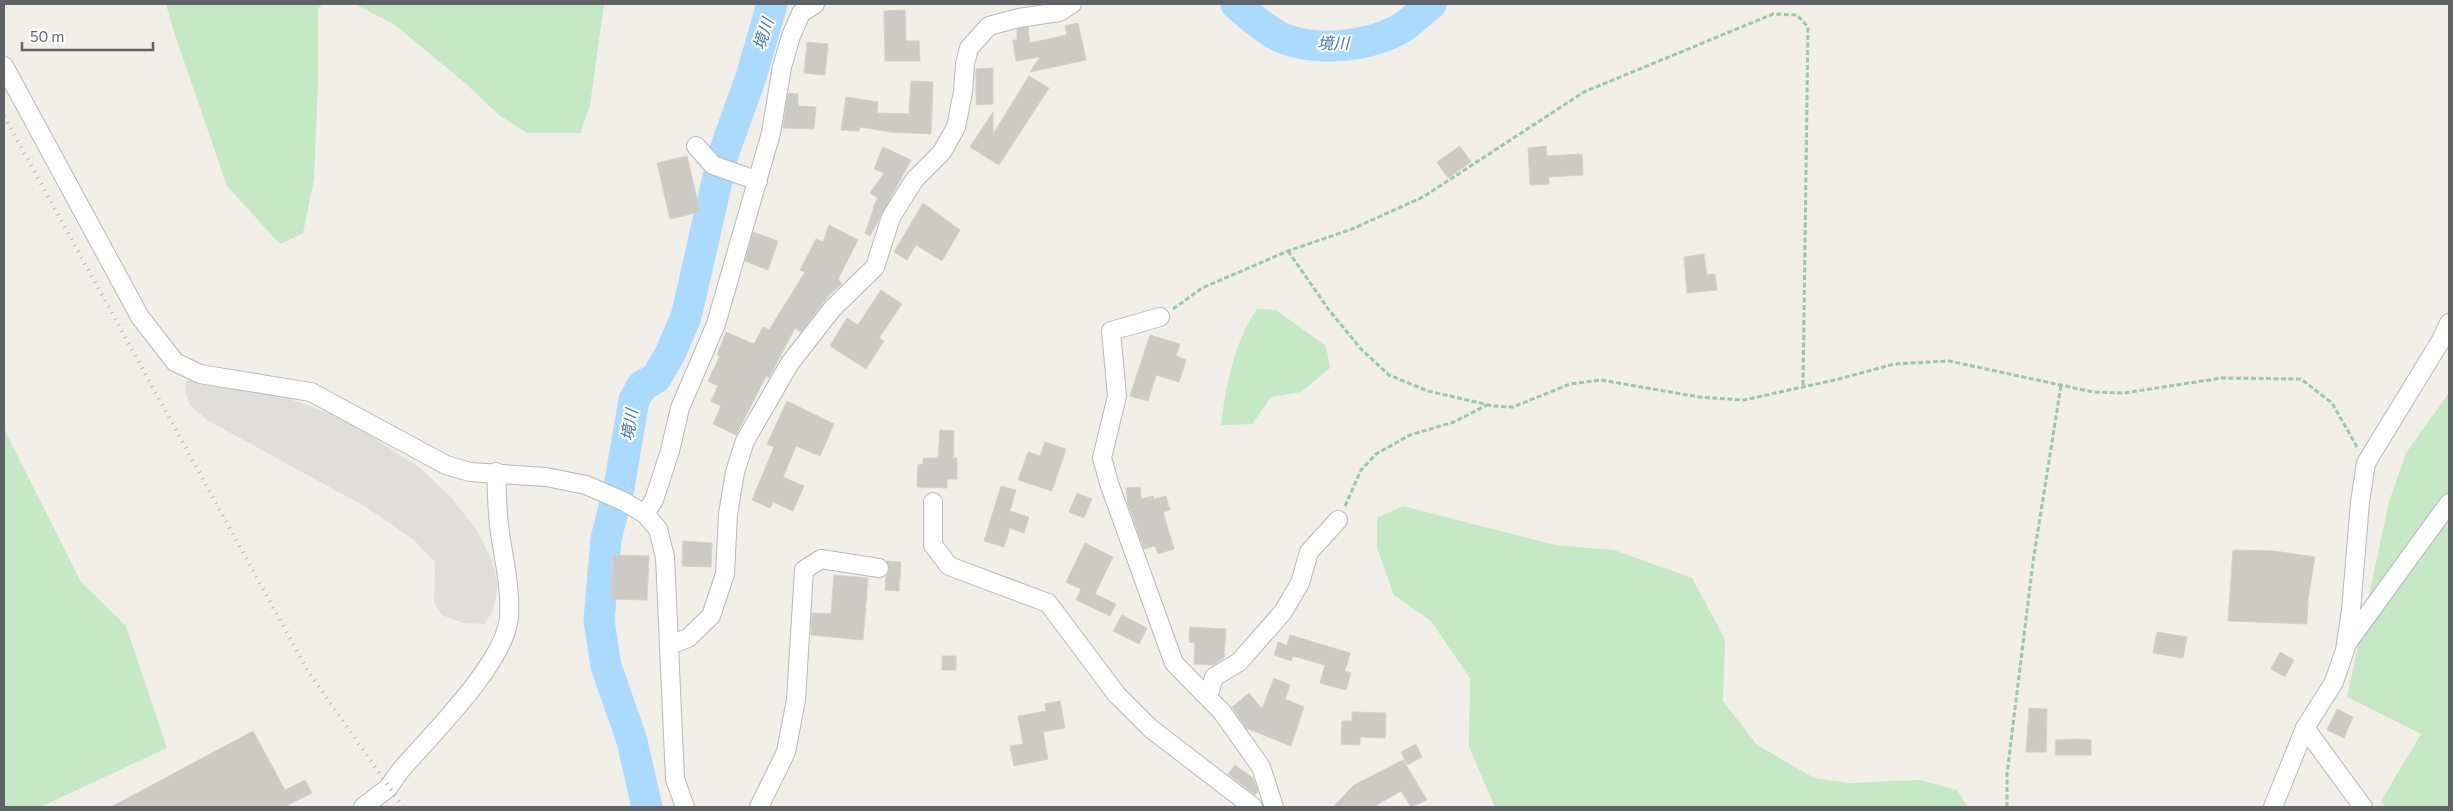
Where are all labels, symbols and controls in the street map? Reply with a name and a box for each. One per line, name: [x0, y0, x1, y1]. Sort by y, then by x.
water label: 境川: [749, 14, 777, 52]
scale bar: [22, 20, 154, 52]
text: 50 m: [30, 27, 64, 45]
water label: 境川: [1317, 33, 1351, 52]
water label: 境川: [617, 406, 641, 442]

